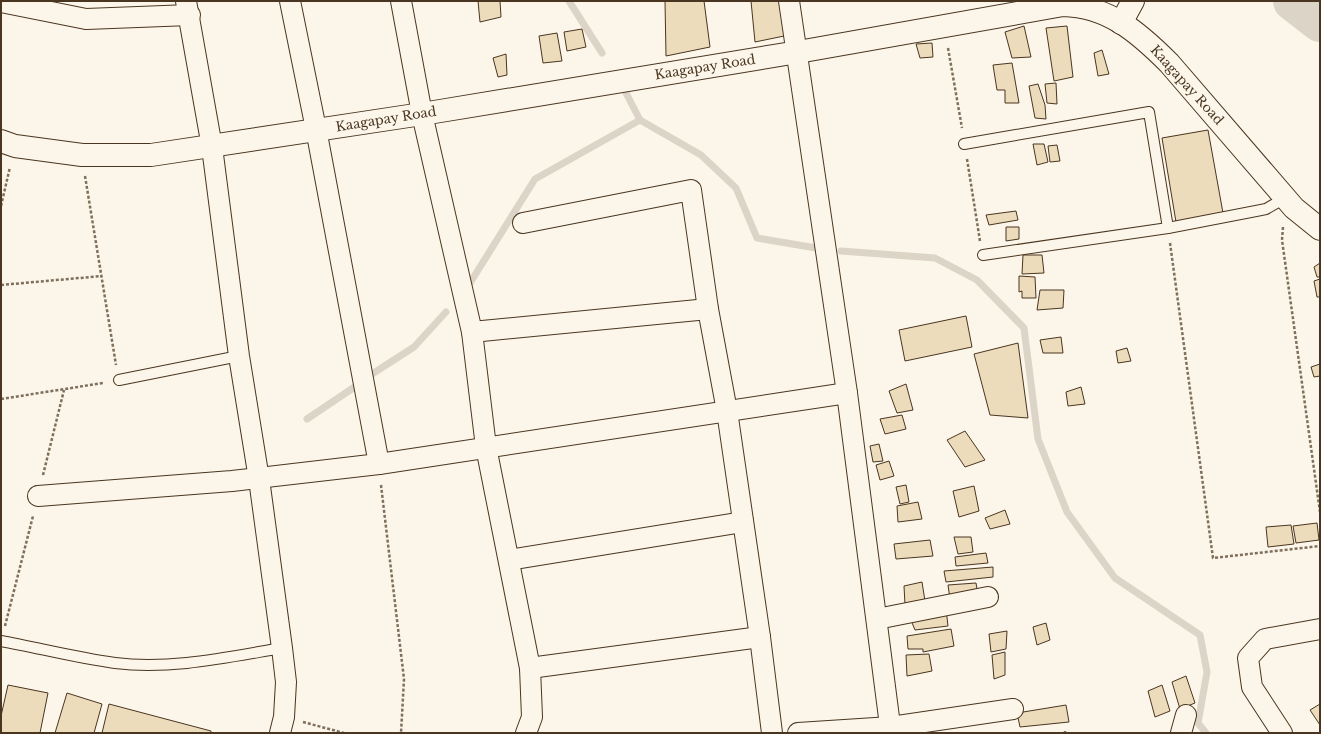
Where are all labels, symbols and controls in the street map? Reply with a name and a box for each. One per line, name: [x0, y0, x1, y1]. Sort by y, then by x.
street label: Kaagapay Road: [1147, 42, 1227, 129]
street label: Kaagapay Road: [654, 51, 757, 83]
street label: Kaagapay Road: [335, 103, 438, 135]

